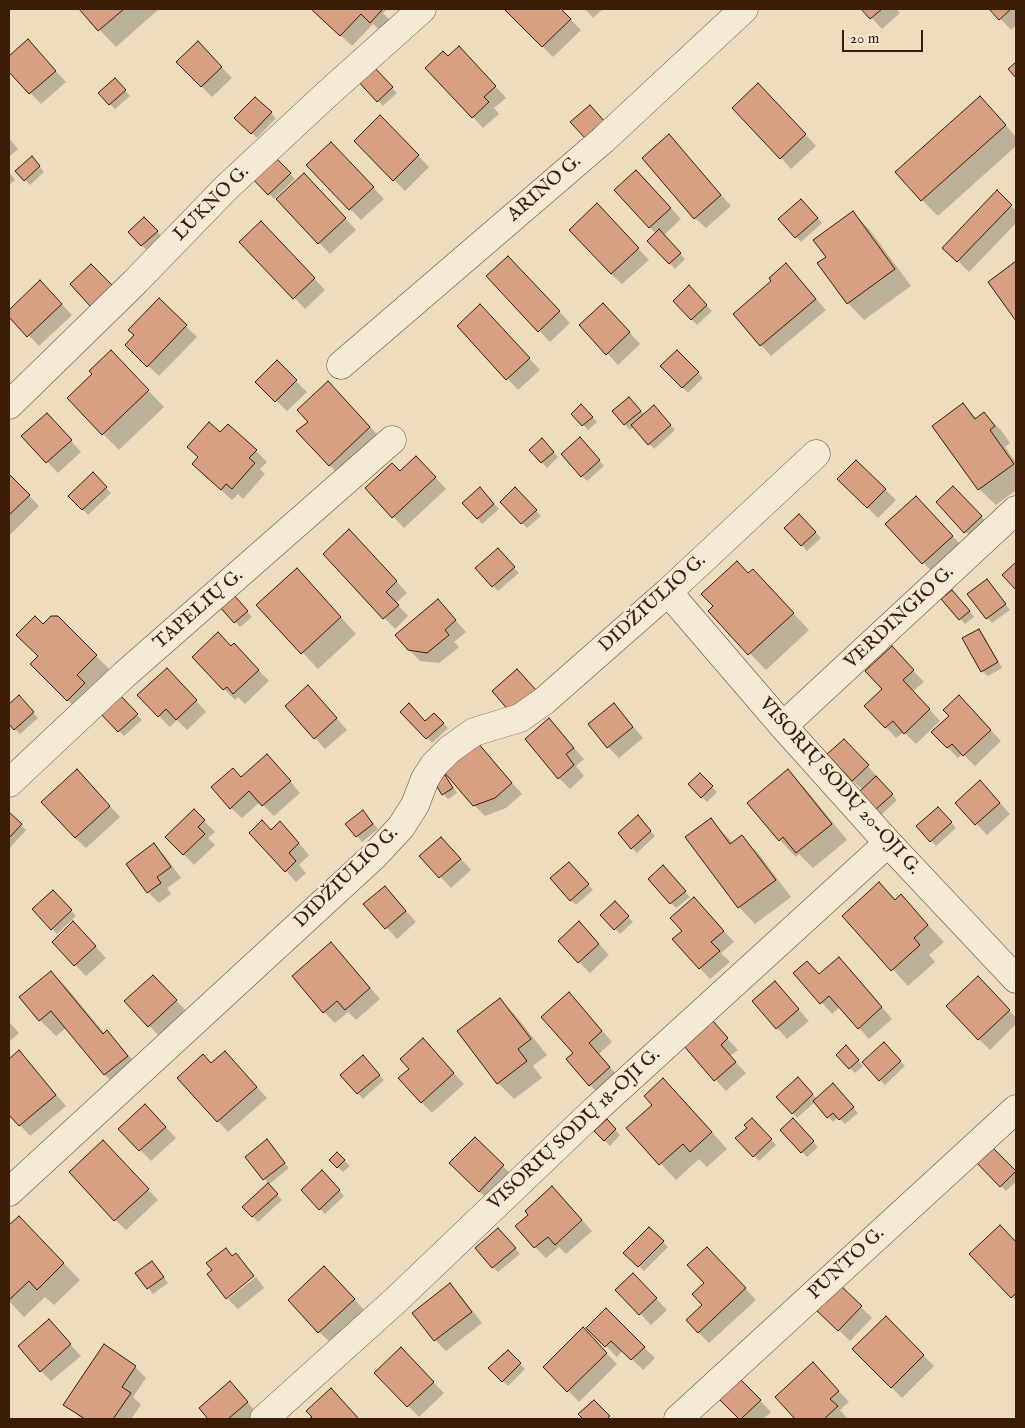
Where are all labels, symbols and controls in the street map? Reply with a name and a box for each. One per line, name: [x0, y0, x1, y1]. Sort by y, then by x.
scale bar: [845, 20, 926, 52]
text: 20 m: [850, 29, 879, 48]
street label: ARINO G.: [503, 151, 587, 227]
street label: LUKNO G.: [169, 161, 255, 247]
street label: DIDŽIULIO G.: [595, 550, 711, 658]
street label: VERDINGIO G.: [841, 562, 959, 674]
street label: TAPELIŲ G.: [150, 565, 248, 655]
street label: VISORIŲ SODŲ 20-OJI G.: [753, 694, 925, 880]
street label: DIDŽIULIO G.: [290, 822, 404, 934]
street label: VISORIŲ SODŲ 18-OJI G.: [484, 1044, 666, 1216]
street label: PUNTO G.: [804, 1223, 890, 1305]

